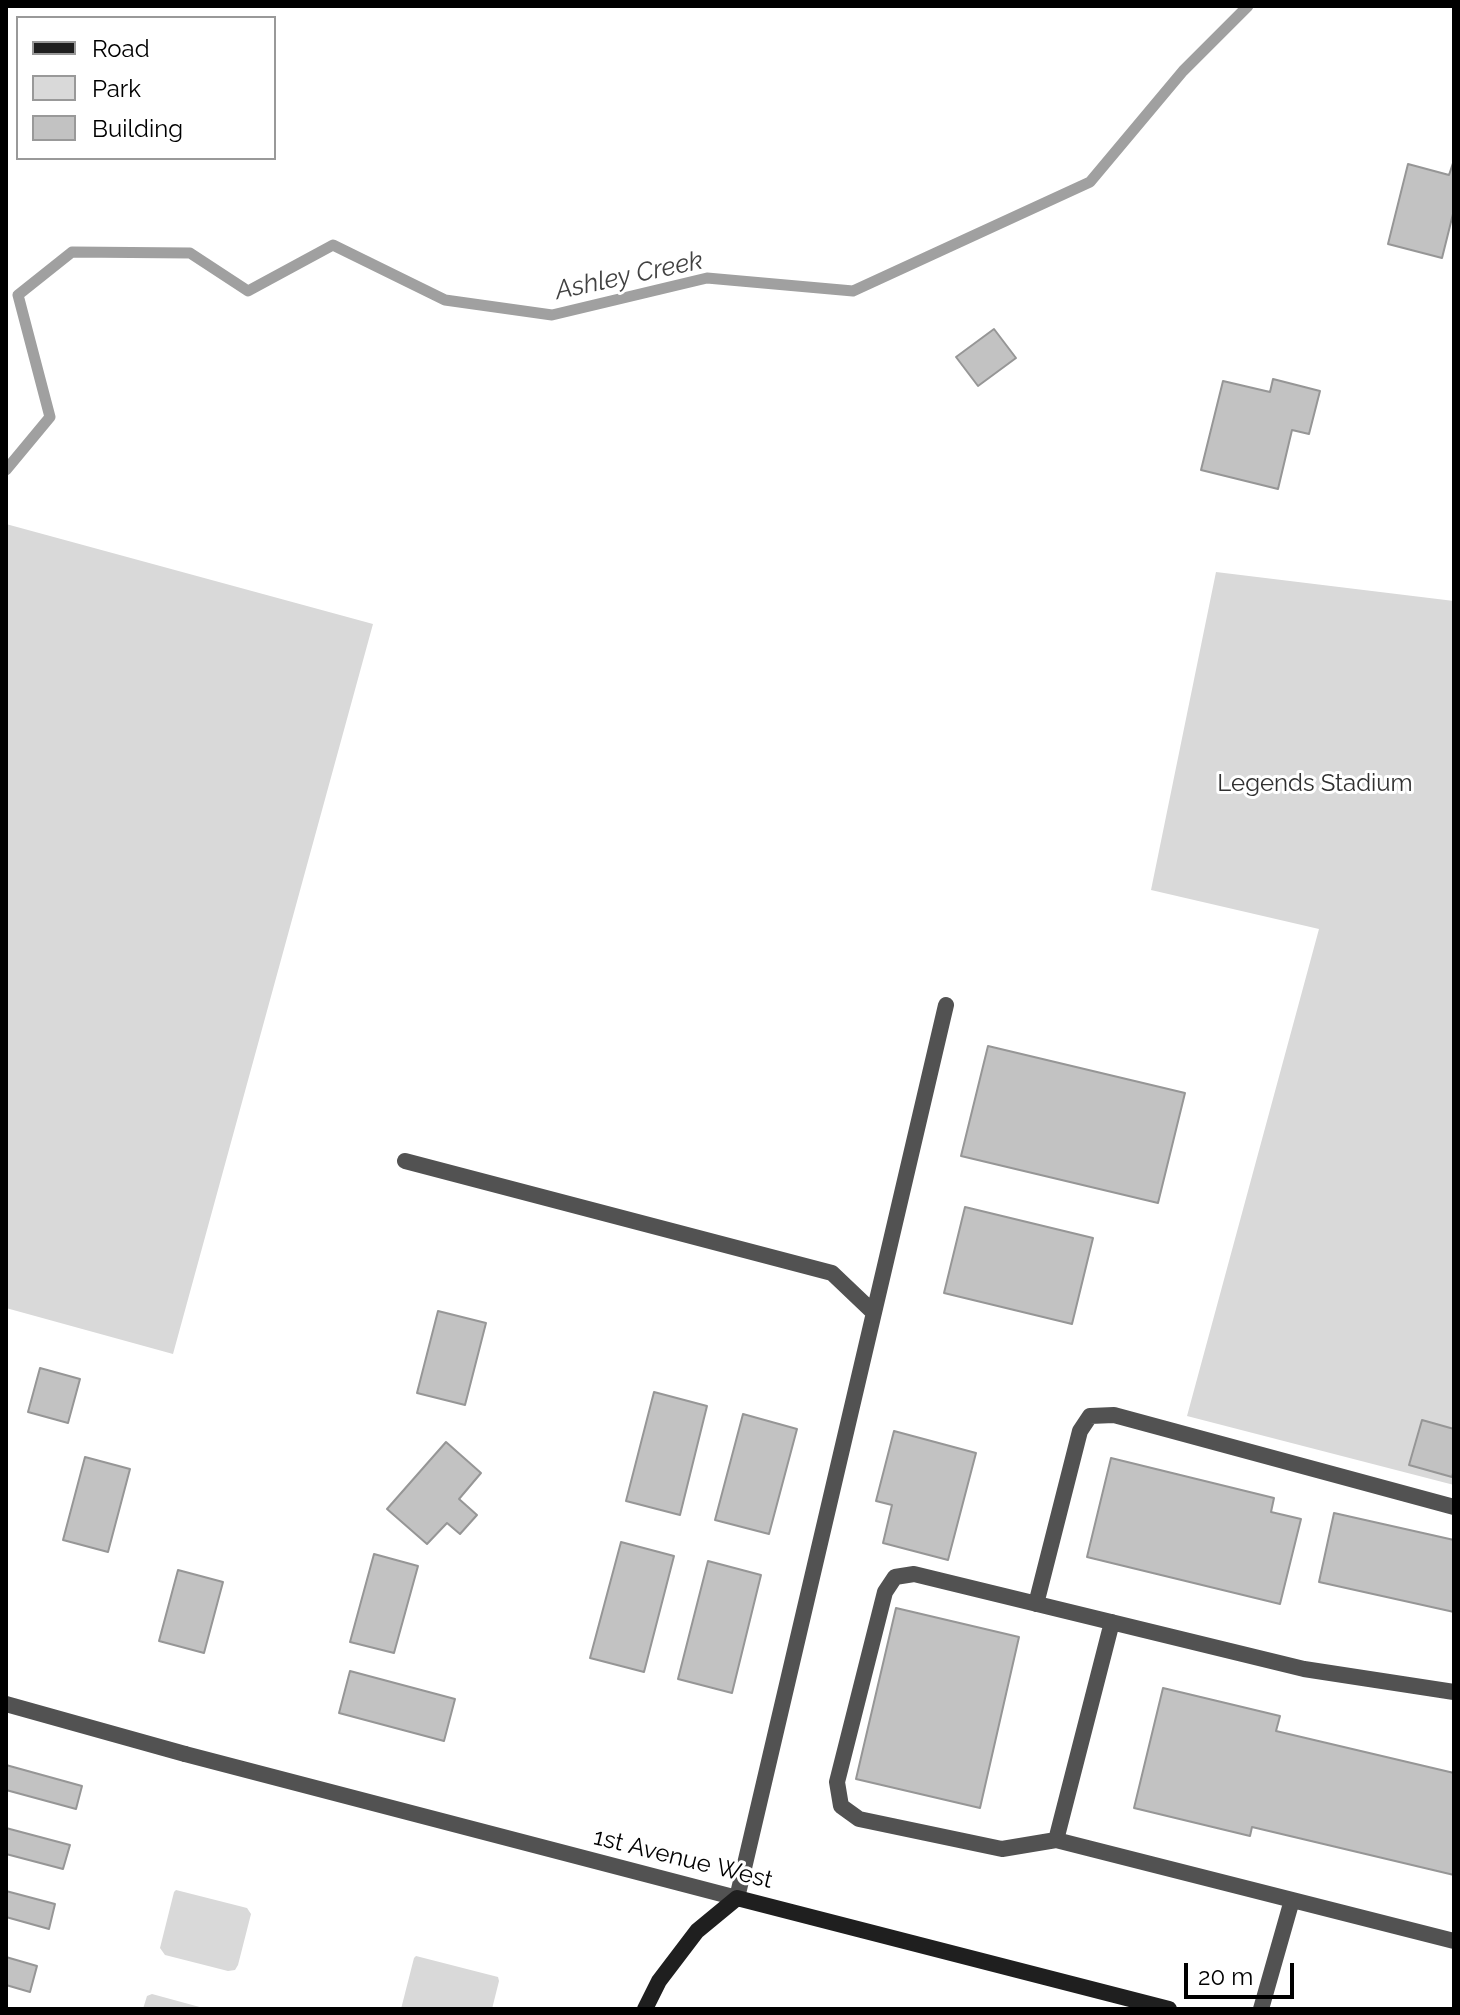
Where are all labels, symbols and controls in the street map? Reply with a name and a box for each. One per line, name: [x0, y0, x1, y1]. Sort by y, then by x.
legend: [16, 16, 276, 160]
text: Road: [92, 34, 150, 63]
text: Park: [92, 74, 141, 103]
text: Building: [92, 114, 183, 143]
water label: Ashley Creek: [552, 245, 706, 307]
park label: Legends Stadium: [1217, 770, 1413, 798]
street label: 1st Avenue West: [590, 1823, 776, 1895]
scale bar: [1188, 1947, 1298, 1997]
text: 20 m: [1198, 1962, 1253, 1991]

